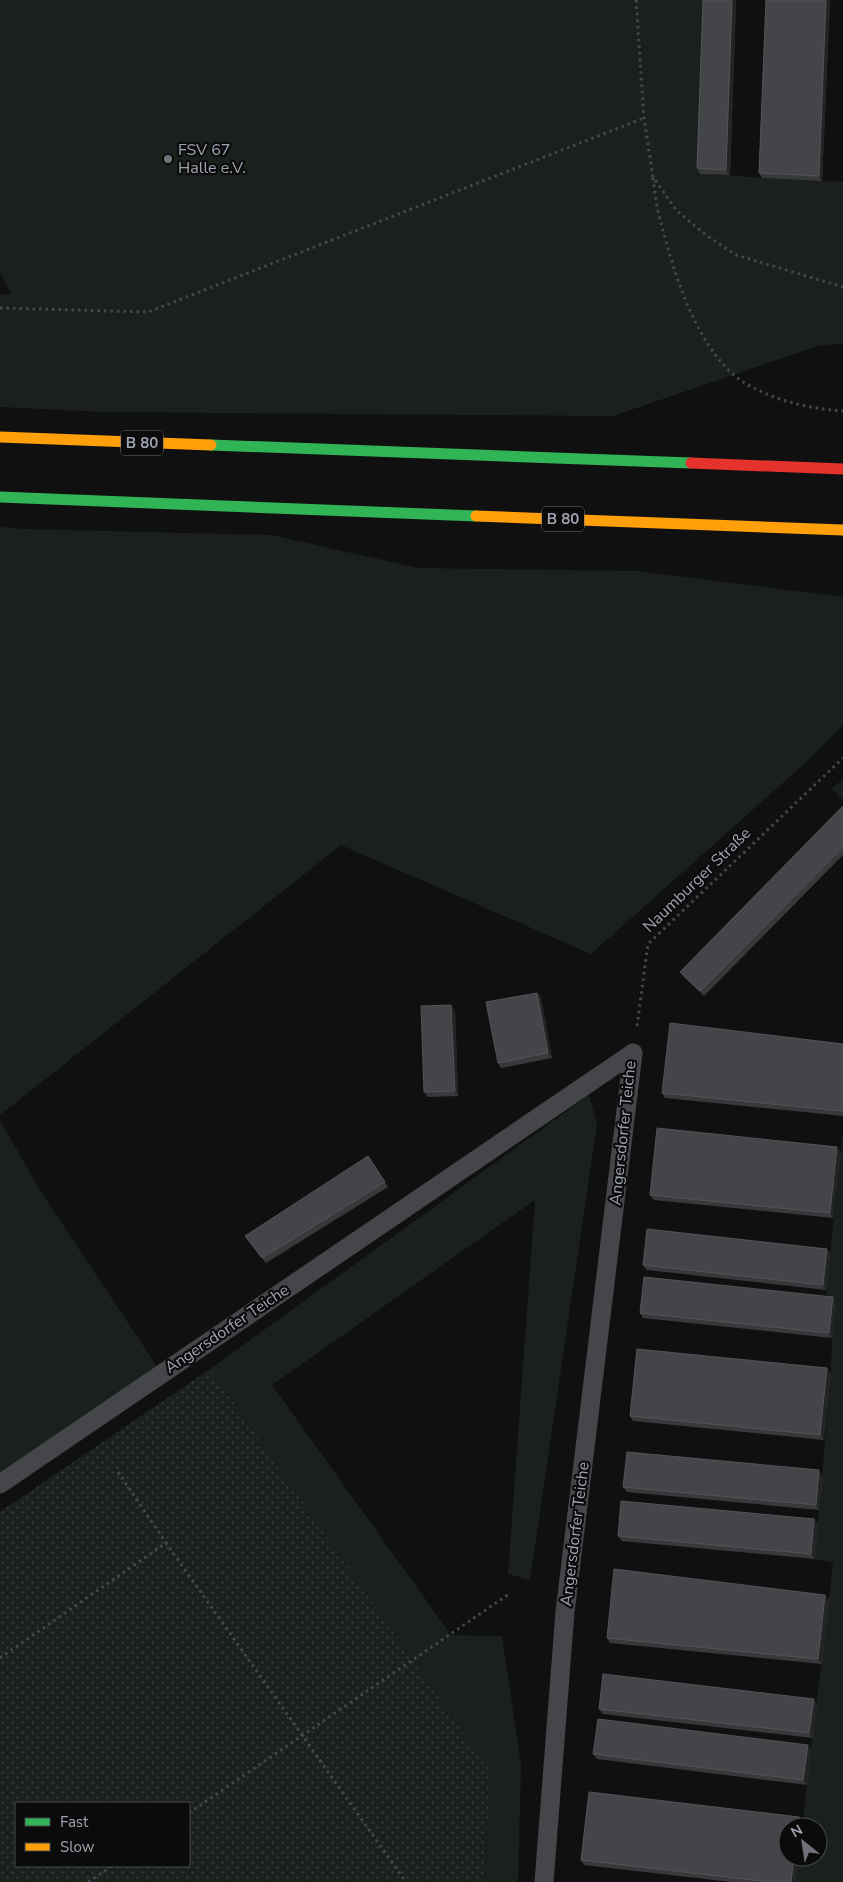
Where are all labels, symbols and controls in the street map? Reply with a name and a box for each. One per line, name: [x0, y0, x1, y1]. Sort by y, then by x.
place label: FSV 67 Halle e.V.: [178, 139, 246, 179]
marker: FSV 67 Halle e.V.: [162, 153, 174, 165]
road number: B 80: [121, 430, 163, 456]
road number: B 80: [542, 506, 584, 532]
street label: Naumburger Straße: [638, 823, 756, 937]
street label: Angersdorfer Teiche: [604, 1060, 642, 1206]
street label: Angersdorfer Teiche: [161, 1279, 293, 1379]
street label: Angersdorfer Teiche: [555, 1460, 595, 1608]
legend: [15, 1802, 190, 1867]
text: Fast: [60, 1812, 89, 1832]
north arrow: [778, 1817, 828, 1867]
text: N: [787, 1820, 806, 1842]
text: Slow: [60, 1837, 95, 1857]

